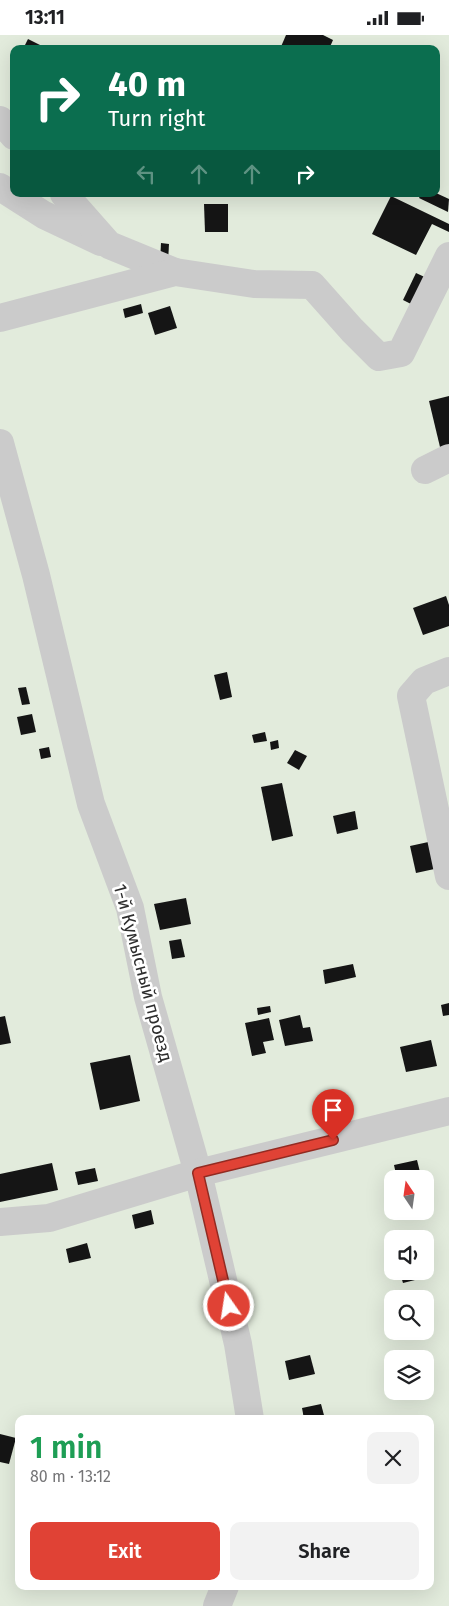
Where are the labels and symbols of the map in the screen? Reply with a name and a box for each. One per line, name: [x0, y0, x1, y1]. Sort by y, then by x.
street label: 1-й Кумысный проезд: [109, 882, 177, 1064]
pin: [312, 1089, 354, 1140]
north arrow: [384, 1170, 434, 1220]
position arrow: [202, 1279, 254, 1331]

